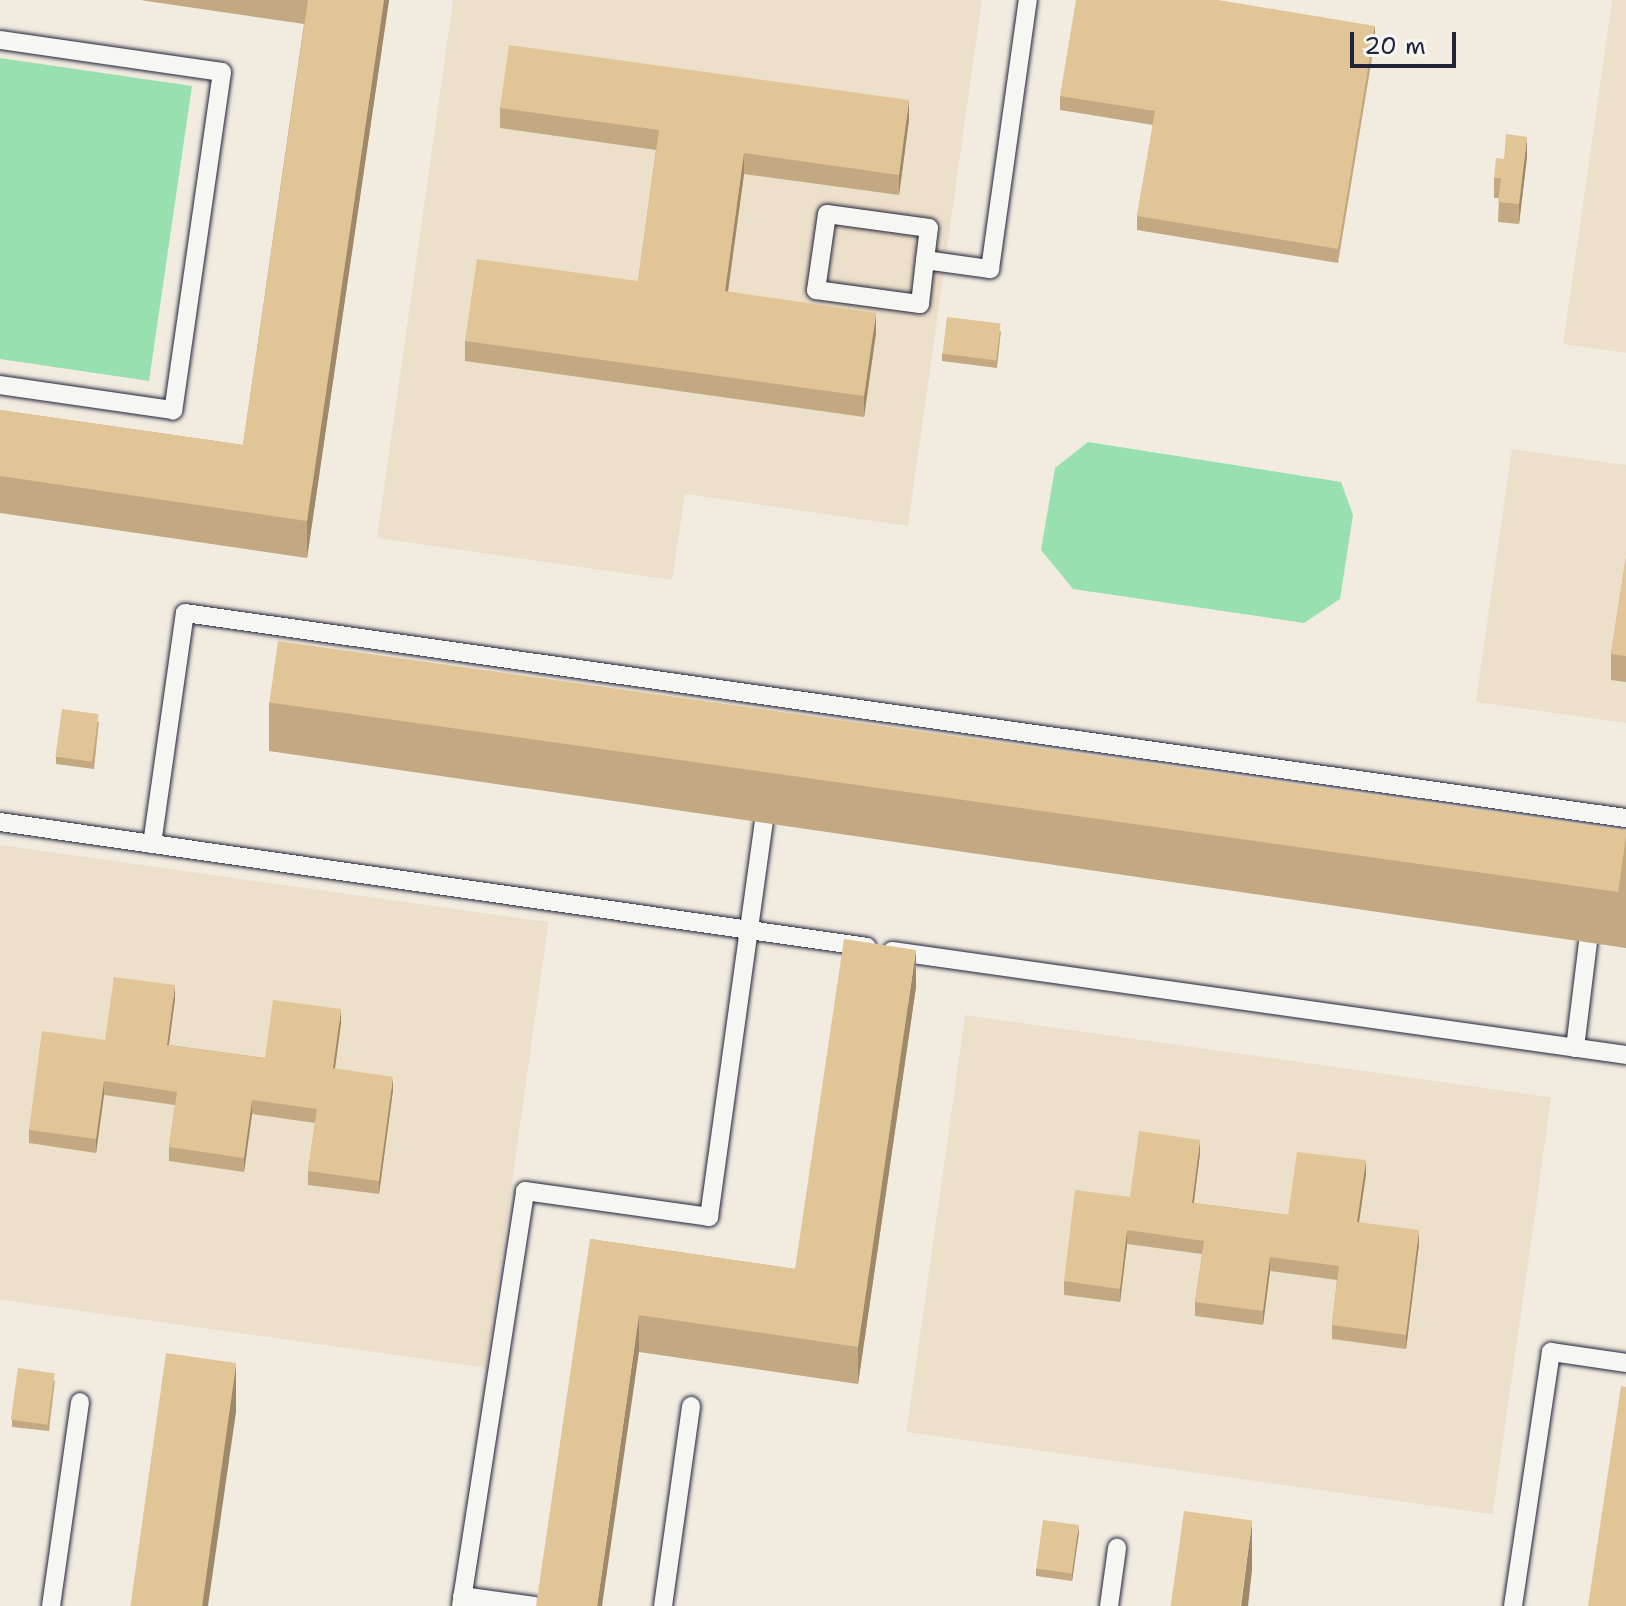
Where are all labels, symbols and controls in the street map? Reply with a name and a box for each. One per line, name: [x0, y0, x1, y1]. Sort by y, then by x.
scale bar: [1354, 16, 1460, 66]
text: 20 m: [1364, 30, 1426, 62]

